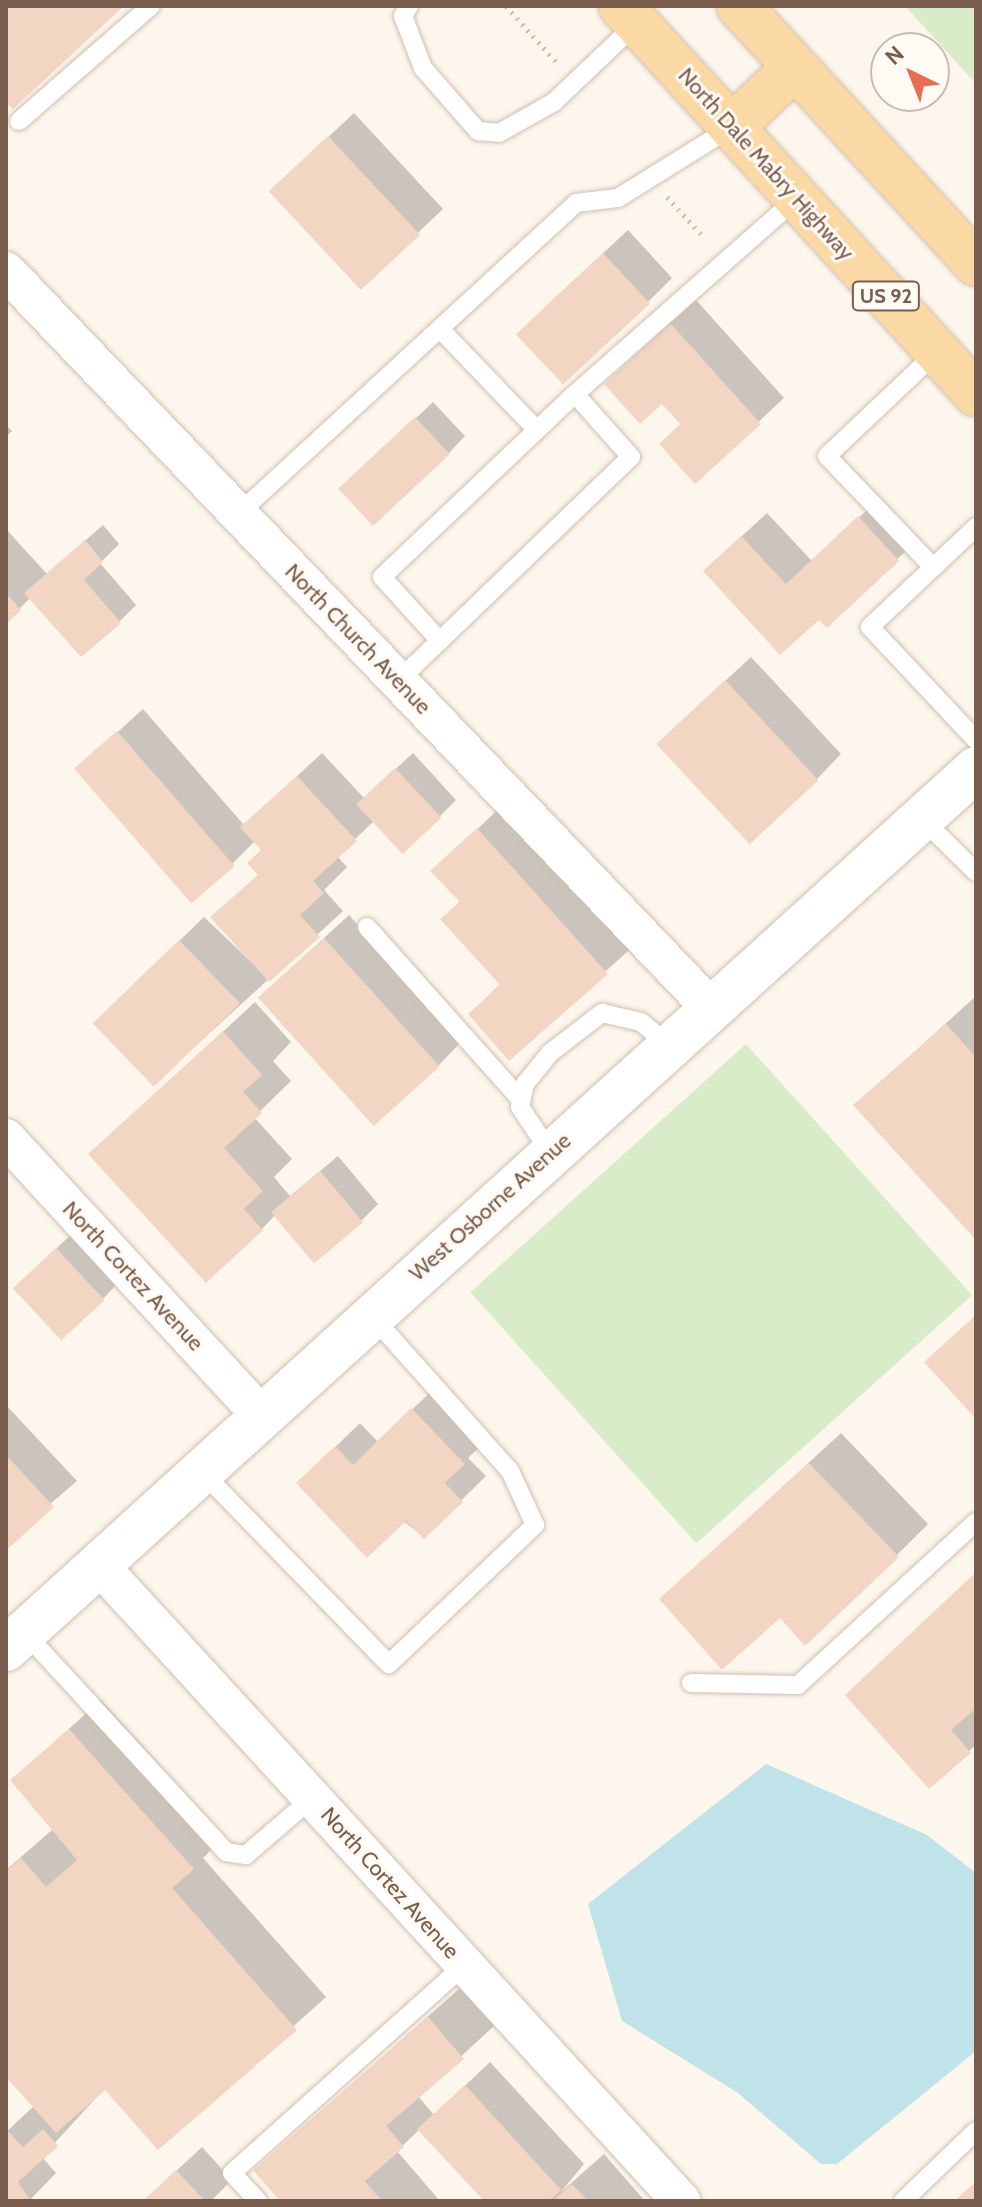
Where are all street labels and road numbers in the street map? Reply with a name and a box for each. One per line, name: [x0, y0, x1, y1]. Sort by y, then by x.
street label: North Dale Mabry Highway: [673, 62, 859, 266]
road number: US 92: [850, 280, 922, 312]
street label: North Church Avenue: [279, 558, 437, 720]
street label: West Osborne Avenue: [404, 1128, 576, 1286]
street label: North Cortez Avenue: [57, 1196, 209, 1356]
street label: North Cortez Avenue: [315, 1802, 465, 1964]

